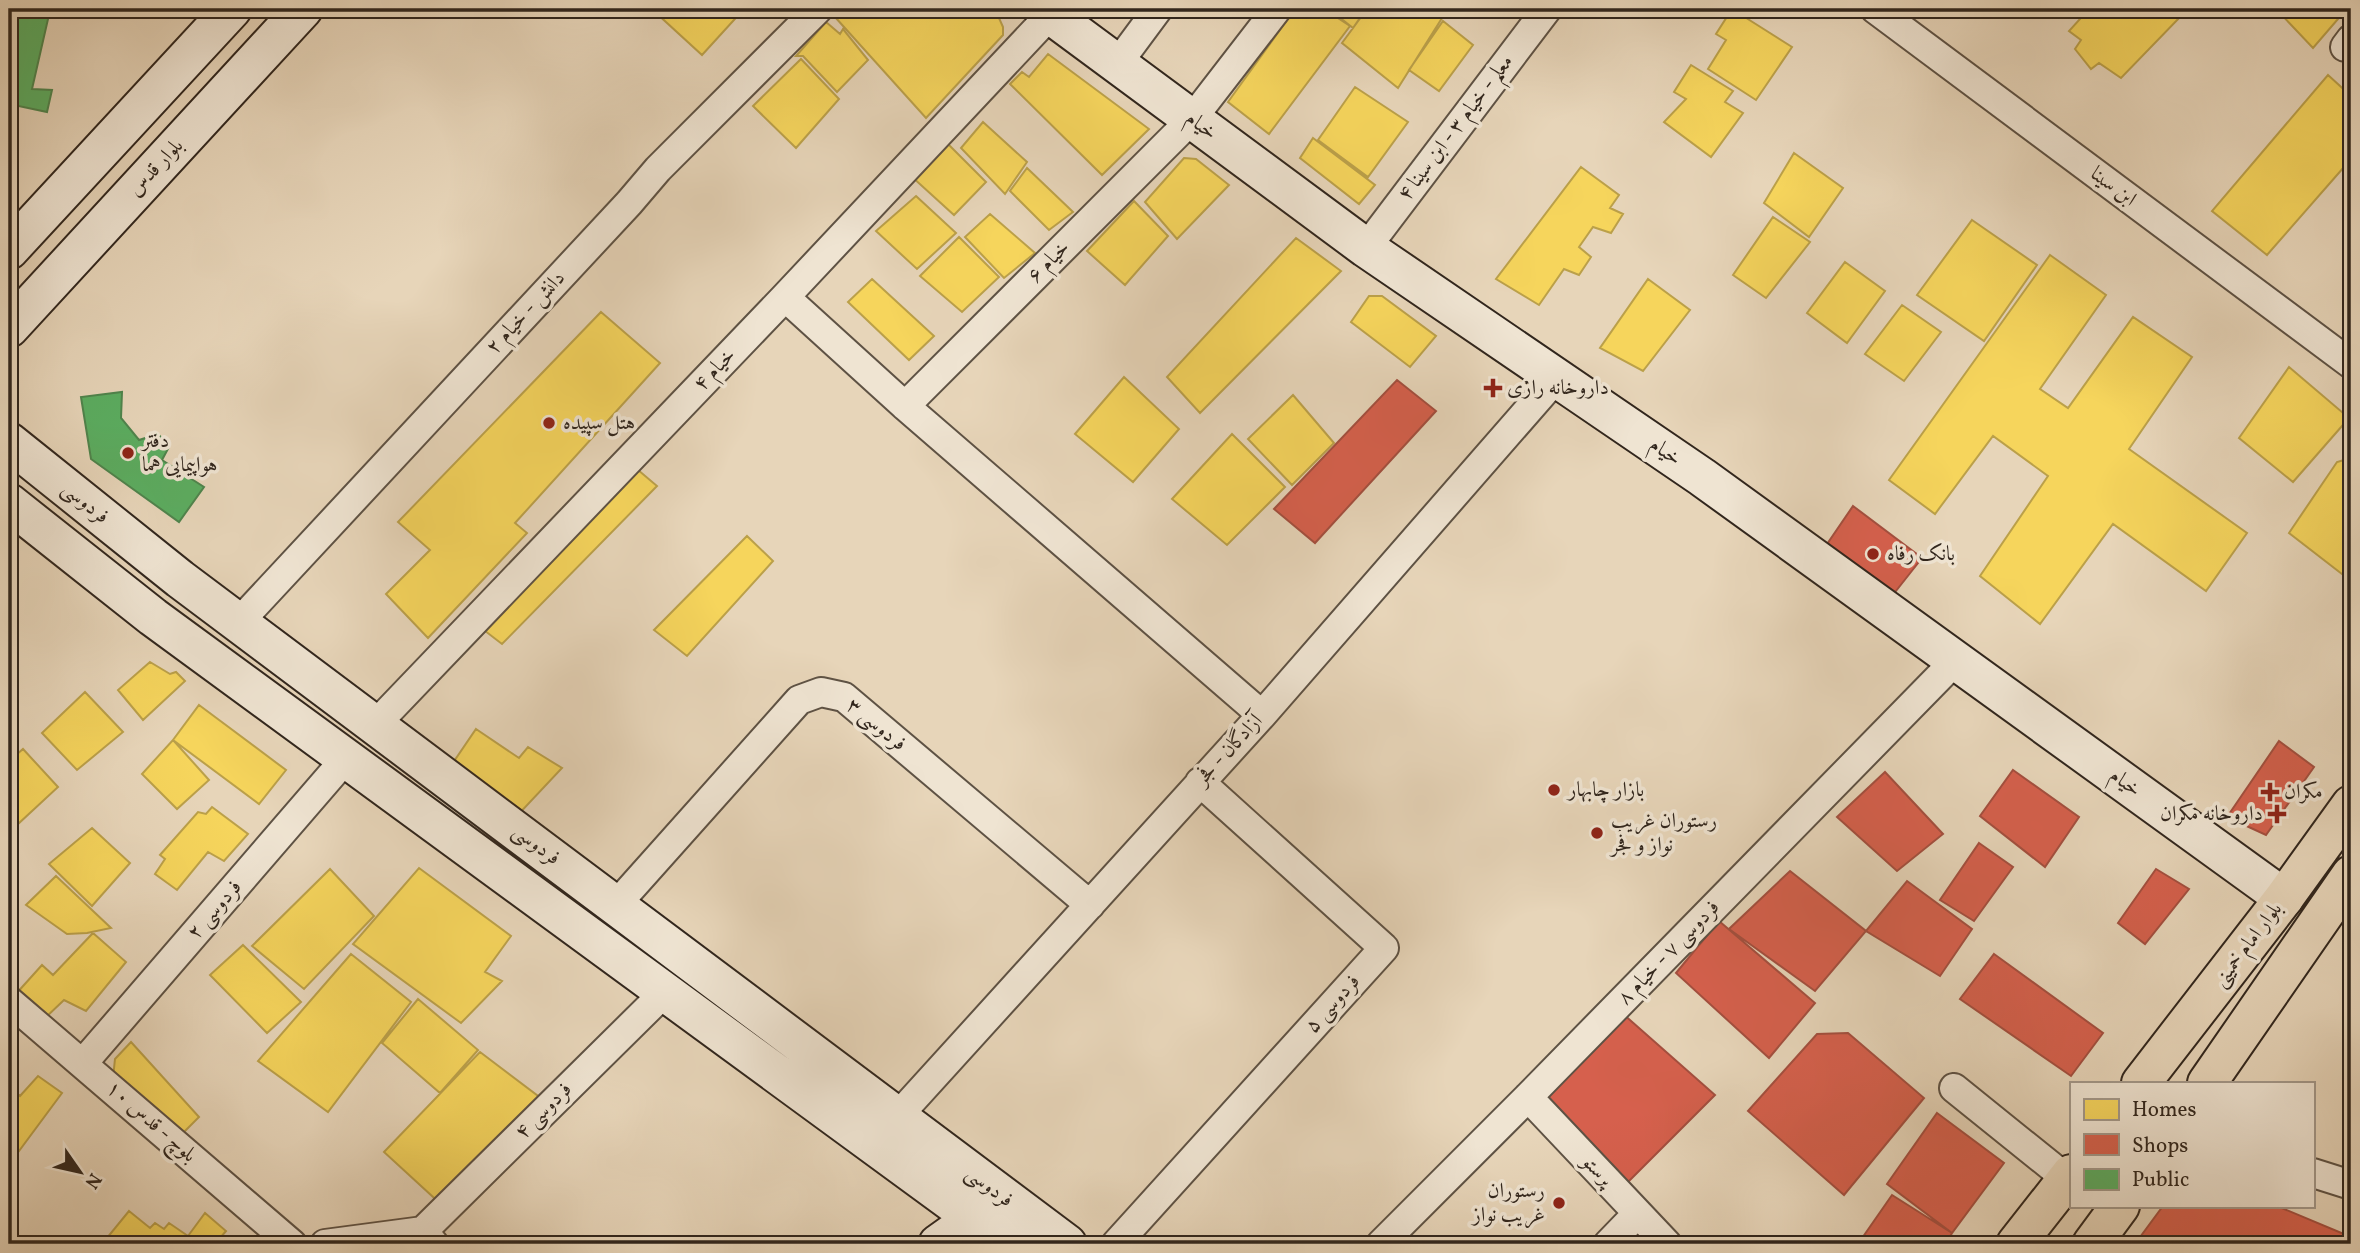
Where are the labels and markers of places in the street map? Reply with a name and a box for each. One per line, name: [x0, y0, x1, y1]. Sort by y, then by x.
place label: داروخانه رازی: [1507, 374, 1609, 403]
marker: داروخانه رازی: [1485, 380, 1501, 396]
place label: هتل سپیده: [563, 409, 635, 438]
marker: هتل سپیده: [541, 415, 557, 431]
place label: دفتر هواپیمایی هما: [140, 427, 217, 480]
marker: دفتر هواپیمایی هما: [120, 445, 136, 461]
place label: بانک رفاه: [1887, 540, 1955, 569]
marker: بانک رفاه: [1865, 546, 1881, 562]
place label: بازار چابهار: [1566, 776, 1644, 805]
place label: مکران: [2284, 778, 2323, 807]
marker: بازار چابهار: [1546, 782, 1562, 798]
marker: مکران: [2262, 784, 2278, 800]
place label: داروخانه مکران: [2160, 800, 2263, 829]
marker: داروخانه مکران: [2269, 806, 2285, 822]
place label: رستوران غریب نواز و فجر: [1609, 807, 1717, 860]
marker: رستوران غریب نواز و فجر: [1589, 825, 1605, 841]
place label: رستوران غریب نواز: [1470, 1177, 1545, 1230]
marker: رستوران غریب نواز: [1551, 1195, 1567, 1211]

